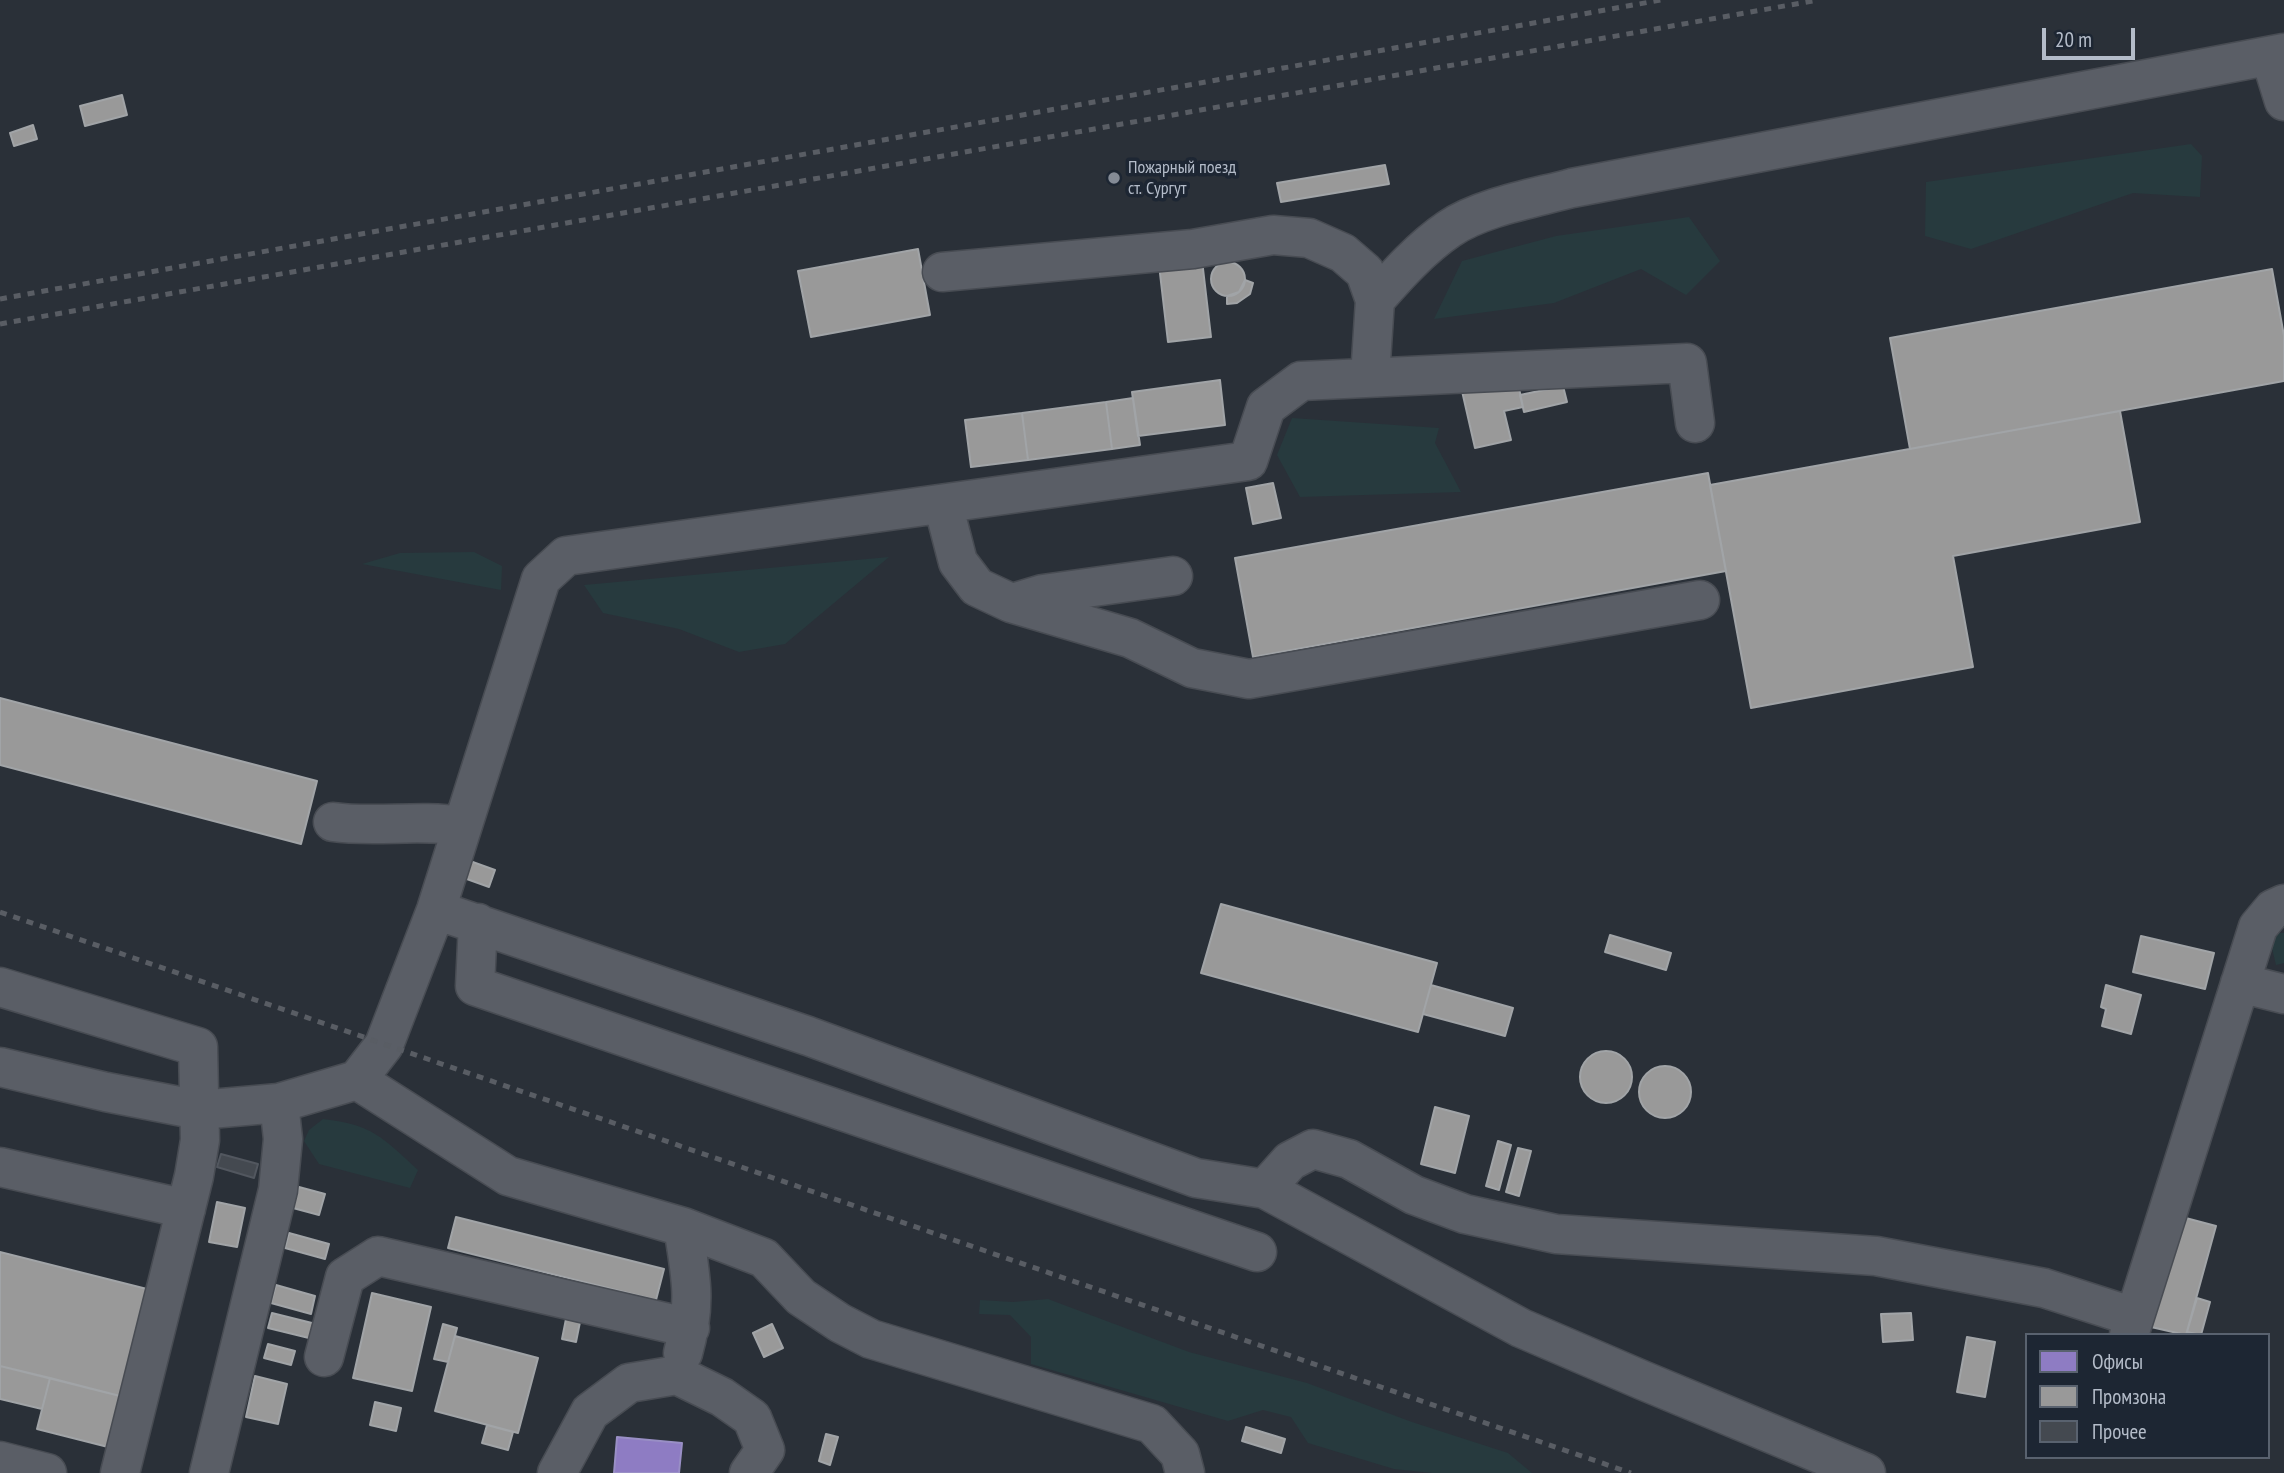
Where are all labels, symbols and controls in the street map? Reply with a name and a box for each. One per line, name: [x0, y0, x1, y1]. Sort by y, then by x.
scale bar: [2046, 14, 2139, 58]
text: 20 m: [2055, 26, 2092, 53]
place label: Пожарный поезд ст. Сургут: [1128, 157, 1236, 200]
marker: Пожарный поезд ст. Сургут: [1106, 170, 1122, 186]
legend: [2025, 1333, 2270, 1459]
text: Офисы: [2092, 1348, 2143, 1375]
text: Промзона: [2092, 1383, 2166, 1410]
text: Прочее: [2092, 1418, 2147, 1445]

